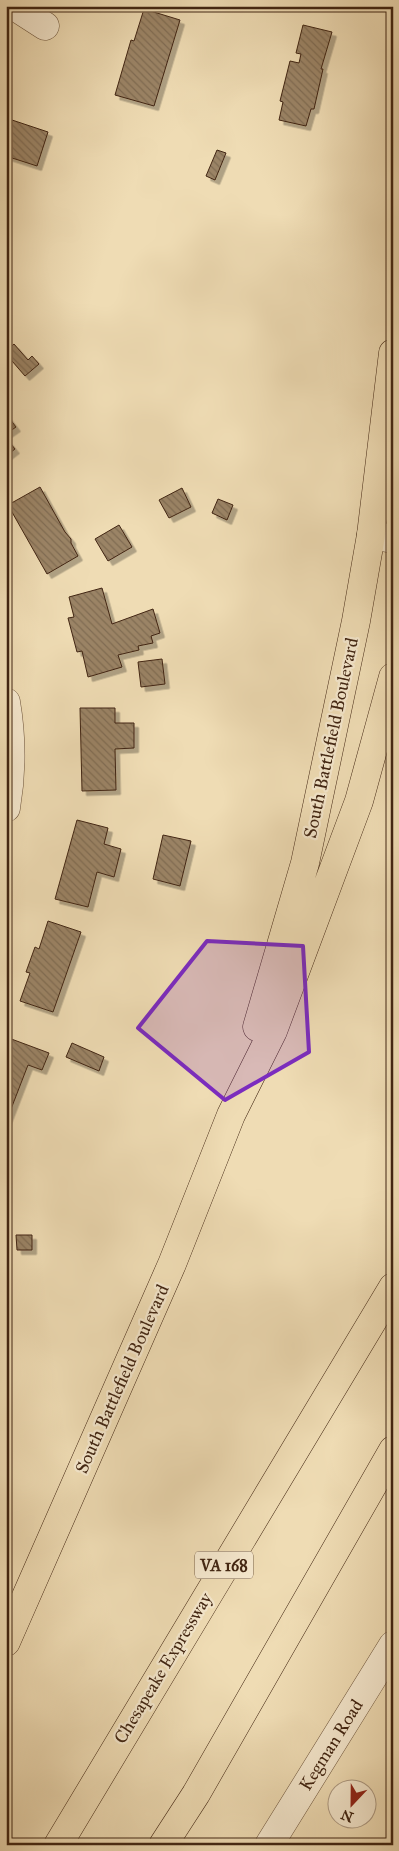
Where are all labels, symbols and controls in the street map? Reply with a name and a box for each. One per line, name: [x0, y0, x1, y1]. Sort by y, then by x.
street label: South Battlefield Boulevard: [299, 636, 363, 840]
street label: South Battlefield Boulevard: [70, 1281, 174, 1477]
road number: VA 168: [195, 1552, 253, 1578]
street label: Chesapeake Expressway: [109, 1588, 217, 1747]
street label: Kegman Road: [294, 1695, 369, 1795]
north arrow: [326, 1778, 376, 1828]
text: N: [339, 1805, 356, 1826]

